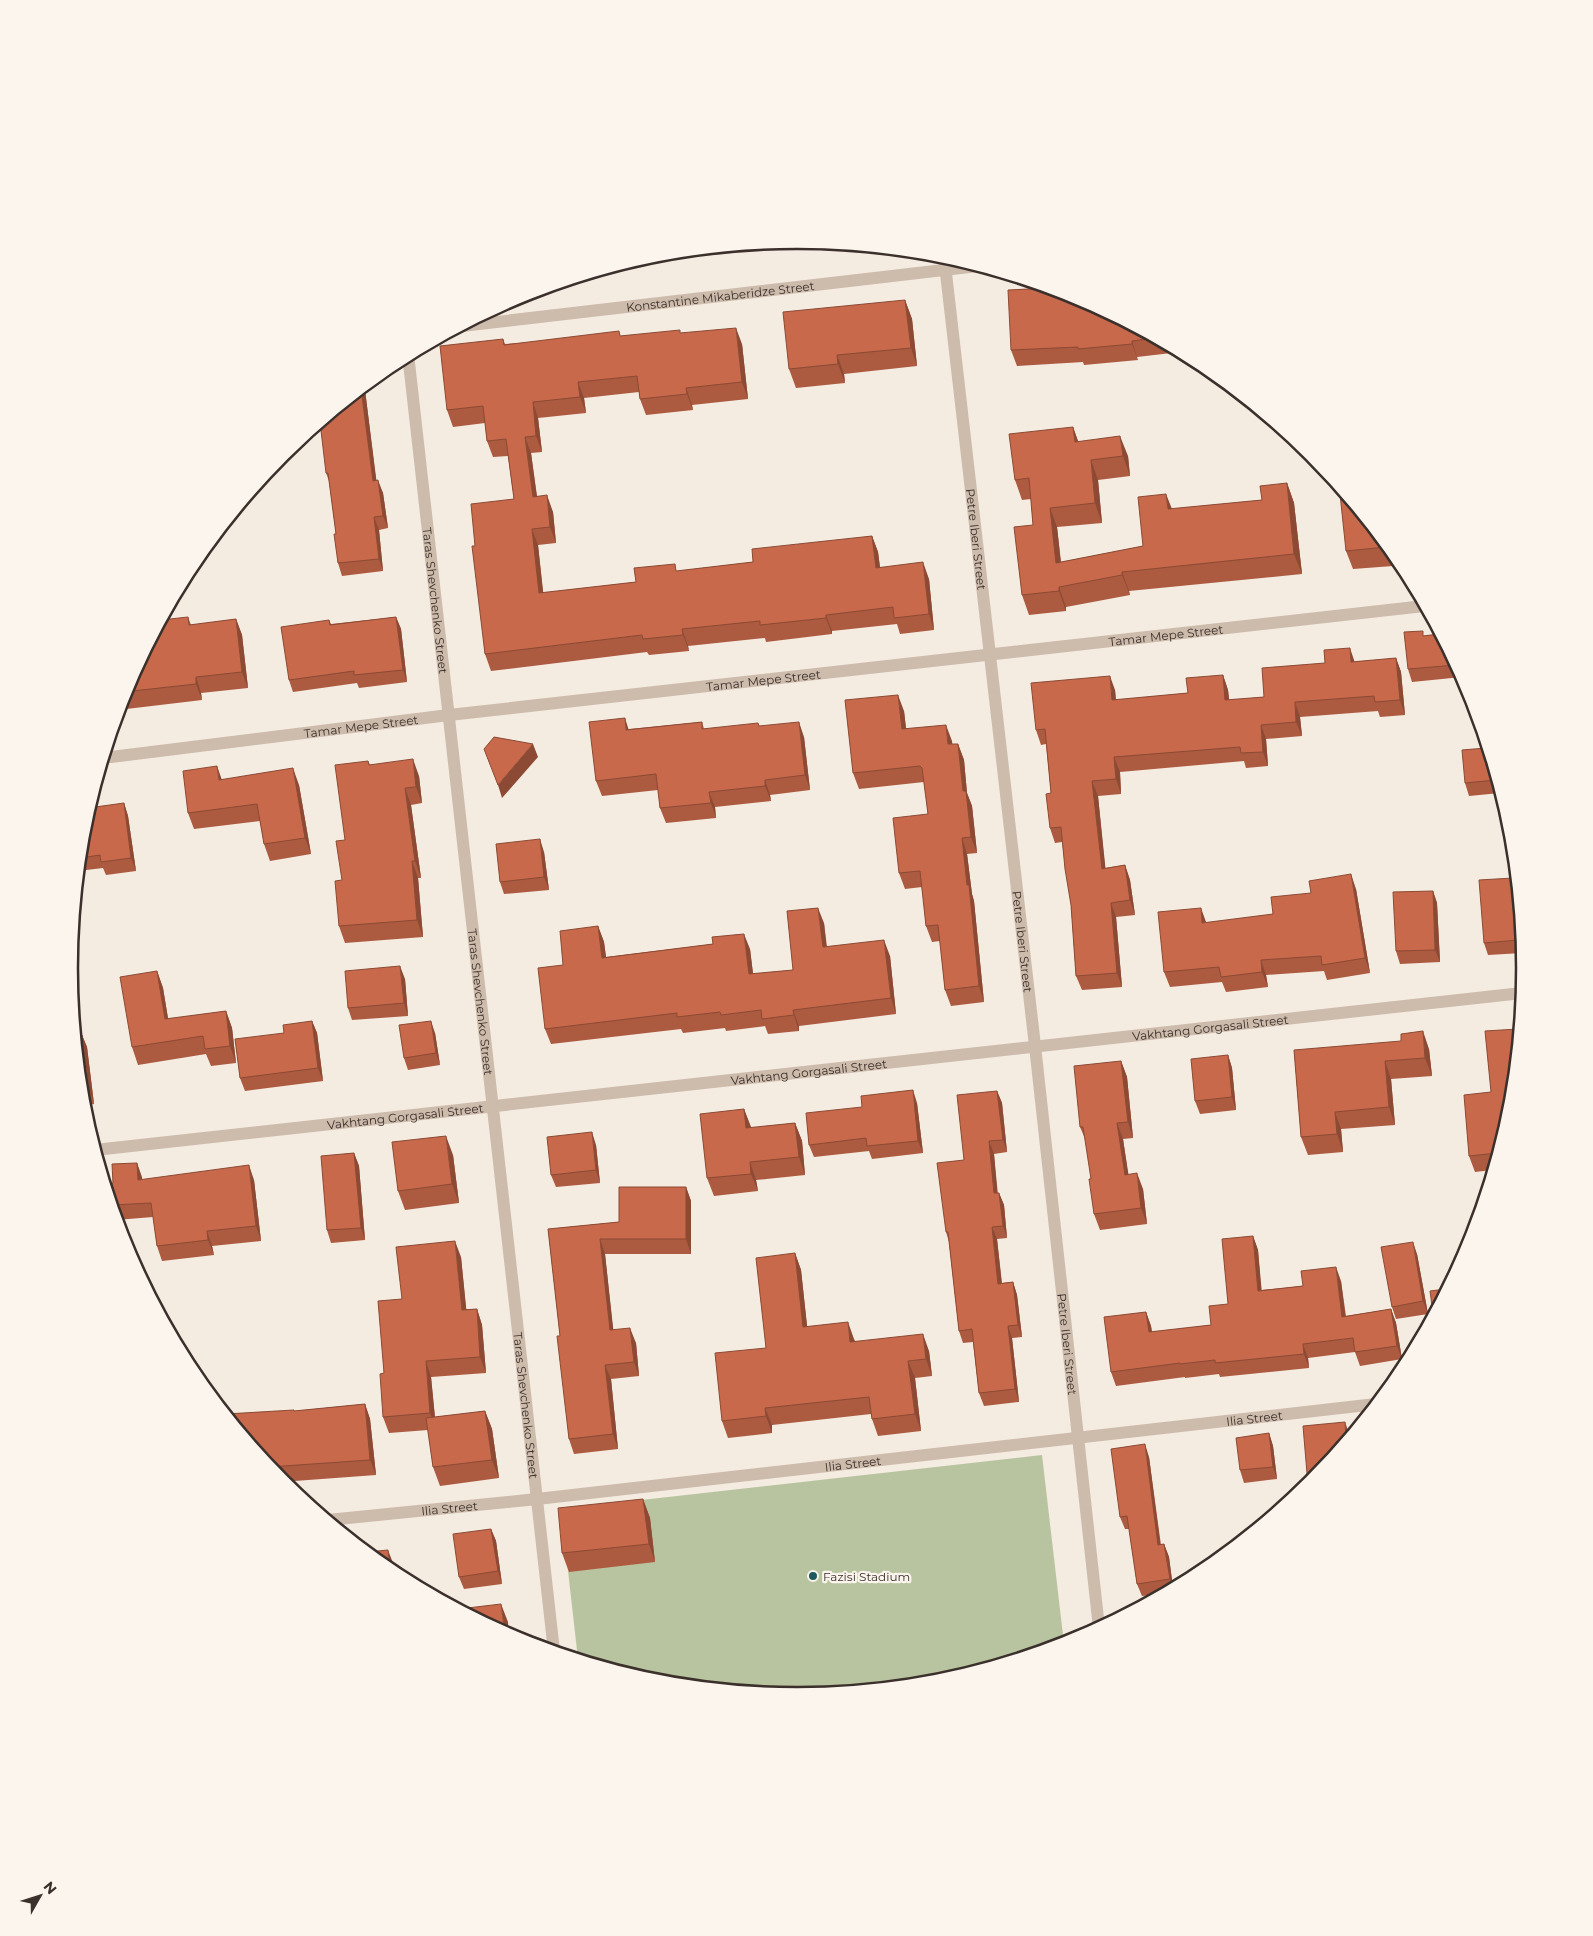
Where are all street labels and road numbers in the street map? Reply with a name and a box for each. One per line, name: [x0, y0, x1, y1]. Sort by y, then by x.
street label: Konstantine Mikaberidze Street: [625, 278, 815, 314]
street label: Petre Iberi Street: [963, 488, 990, 591]
street label: Taras Shevchenko Street: [420, 526, 451, 675]
street label: Tamar Mepe Street: [1108, 621, 1224, 649]
street label: Tamar Mepe Street: [705, 666, 821, 694]
street label: Tamar Mepe Street: [303, 711, 419, 740]
street label: Petre Iberi Street: [1010, 890, 1036, 993]
street label: Taras Shevchenko Street: [465, 928, 497, 1076]
street label: Vakhtang Gorgasali Street: [1131, 1011, 1289, 1043]
street label: Vakhtang Gorgasali Street: [730, 1055, 888, 1088]
street label: Vakhtang Gorgasali Street: [326, 1100, 484, 1132]
street label: Petre Iberi Street: [1055, 1292, 1081, 1396]
street label: Taras Shevchenko Street: [511, 1331, 542, 1479]
street label: Ilia Street: [1225, 1407, 1283, 1428]
street label: Ilia Street: [824, 1453, 882, 1474]
street label: Ilia Street: [420, 1497, 478, 1518]

